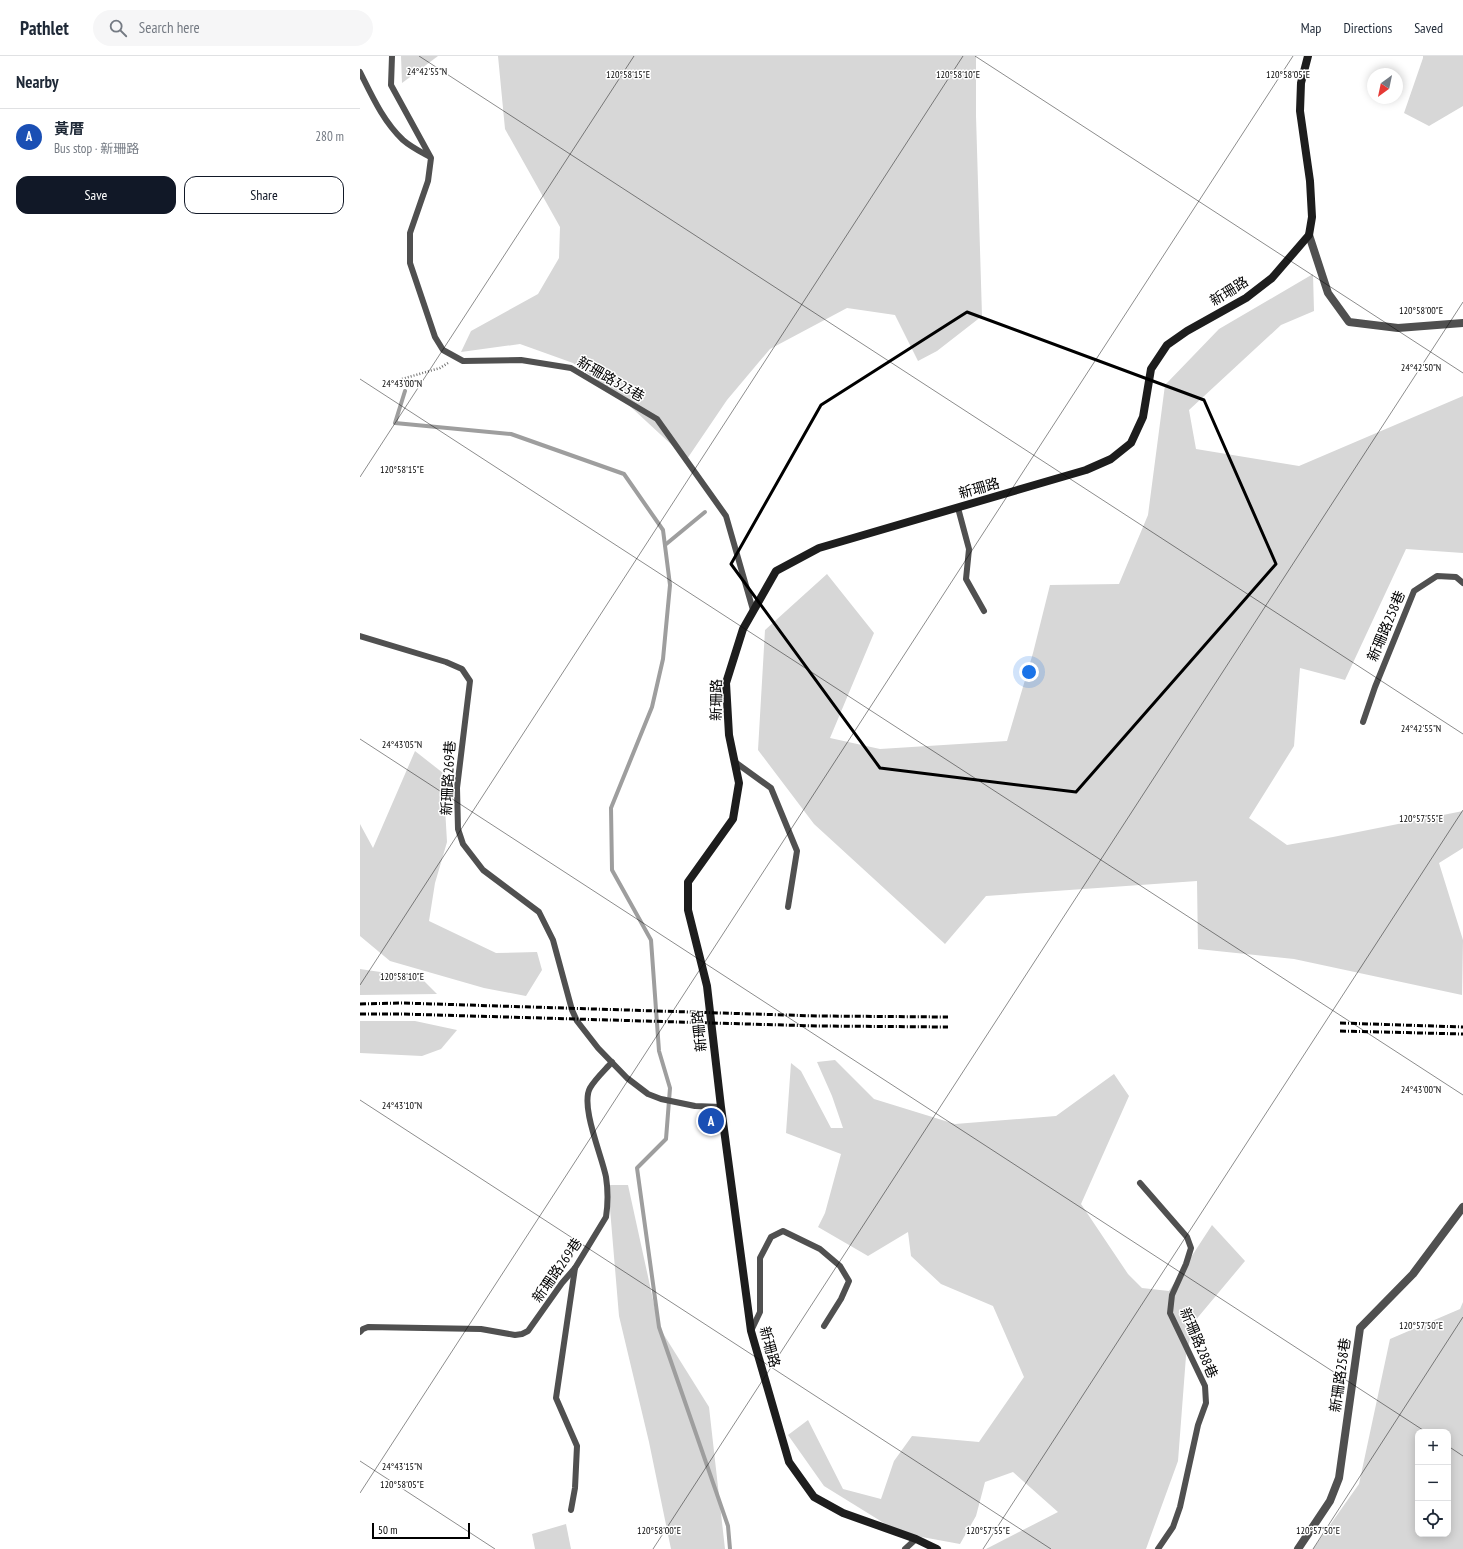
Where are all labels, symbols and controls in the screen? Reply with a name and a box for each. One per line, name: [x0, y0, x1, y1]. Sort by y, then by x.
search box: [93, 10, 373, 46]
text: Pathlet: [20, 16, 69, 40]
icon: search: [107, 17, 129, 39]
text: Search here: [139, 18, 200, 37]
text: Map: [1301, 19, 1321, 37]
text: Directions: [1343, 19, 1392, 37]
text: Saved: [1414, 19, 1443, 37]
text: 24°42'55"N: [407, 65, 447, 78]
text: 120°58'15"E: [606, 68, 650, 81]
text: 120°58'10"E: [936, 68, 980, 81]
text: 120°58'05"E: [1266, 68, 1310, 81]
north arrow: [1367, 68, 1403, 104]
text: Nearby: [16, 71, 59, 93]
text: 黃厝: [54, 119, 84, 138]
text: A: [26, 128, 32, 145]
text: 280 m: [315, 128, 344, 145]
text: Bus stop · 新珊路: [54, 140, 139, 157]
button: Save: [16, 176, 176, 214]
button: Share: [184, 176, 344, 214]
street label: 新珊路: [1206, 272, 1252, 310]
text: 120°58'00"E: [1399, 304, 1443, 317]
street label: 新珊路323巷: [574, 352, 648, 406]
text: 24°42'50"N: [1401, 361, 1441, 374]
text: 24°43'00"N: [382, 377, 422, 390]
text: 120°58'15"E: [380, 463, 424, 476]
street label: 新珊路: [956, 474, 1002, 502]
street label: 新珊路258巷: [1363, 588, 1409, 664]
your location: [1019, 662, 1039, 682]
street label: 新珊路: [707, 679, 725, 721]
text: 24°42'55"N: [1401, 722, 1441, 735]
text: 24°43'05"N: [382, 738, 422, 751]
street label: 新珊路269巷: [437, 740, 459, 816]
text: 120°57'55"E: [1399, 812, 1443, 825]
text: 120°58'10"E: [380, 970, 424, 983]
street label: 新珊路: [688, 1009, 710, 1053]
text: 24°43'00"N: [1401, 1083, 1441, 1096]
text: 24°43'10"N: [382, 1099, 422, 1112]
pin: A: [698, 1106, 724, 1136]
street label: 新珊路269巷: [528, 1234, 586, 1306]
street label: 新珊路288巷: [1176, 1305, 1222, 1381]
text: 120°57'50"E: [1399, 1319, 1443, 1332]
street label: 新珊路: [756, 1324, 784, 1370]
street label: 新珊路258巷: [1326, 1337, 1354, 1413]
map controls: [1415, 1429, 1451, 1537]
button: +: [1415, 1429, 1451, 1465]
text: 24°43'15"N: [382, 1460, 422, 1473]
button: −: [1415, 1465, 1451, 1501]
text: 120°58'05"E: [380, 1478, 424, 1491]
button: locate: [1415, 1501, 1451, 1537]
scale bar: [372, 1521, 470, 1540]
text: 50 m: [378, 1523, 397, 1537]
text: 120°58'00"E: [637, 1524, 681, 1537]
text: 120°57'55"E: [966, 1524, 1010, 1537]
text: 120°57'50"E: [1296, 1524, 1340, 1537]

